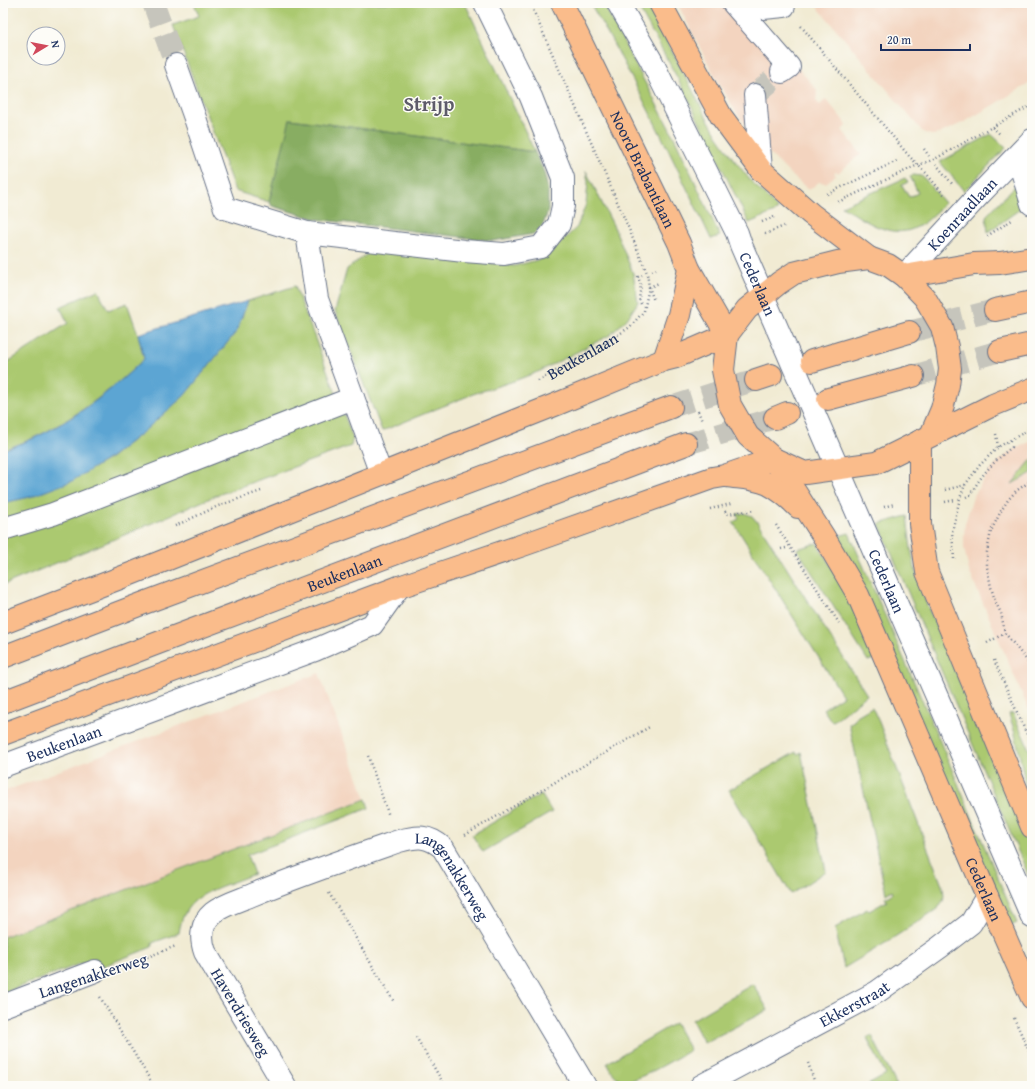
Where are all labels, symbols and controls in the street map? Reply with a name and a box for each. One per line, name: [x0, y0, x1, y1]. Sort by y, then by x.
north arrow: [26, 26, 66, 66]
scale bar: [881, 26, 970, 52]
text: 20 m: [887, 31, 911, 48]
text: N: [47, 39, 64, 50]
district label: Strijp: [404, 89, 454, 118]
street label: Noord Brabantlaan: [604, 107, 682, 232]
street label: Koenraadlaan: [921, 171, 1002, 256]
street label: Cederlaan: [733, 248, 782, 319]
street label: Beukenlaan: [542, 326, 623, 386]
street label: Cederlaan: [863, 545, 911, 617]
street label: Beukenlaan: [304, 548, 385, 598]
street label: Beukenlaan: [23, 718, 105, 768]
street label: Langenakkerweg: [415, 826, 495, 925]
street label: Cederlaan: [960, 853, 1009, 925]
street label: Langenakkerweg: [36, 946, 150, 1004]
street label: Haverdriesweg: [205, 963, 277, 1061]
street label: Ekkerstraat: [815, 974, 895, 1033]

